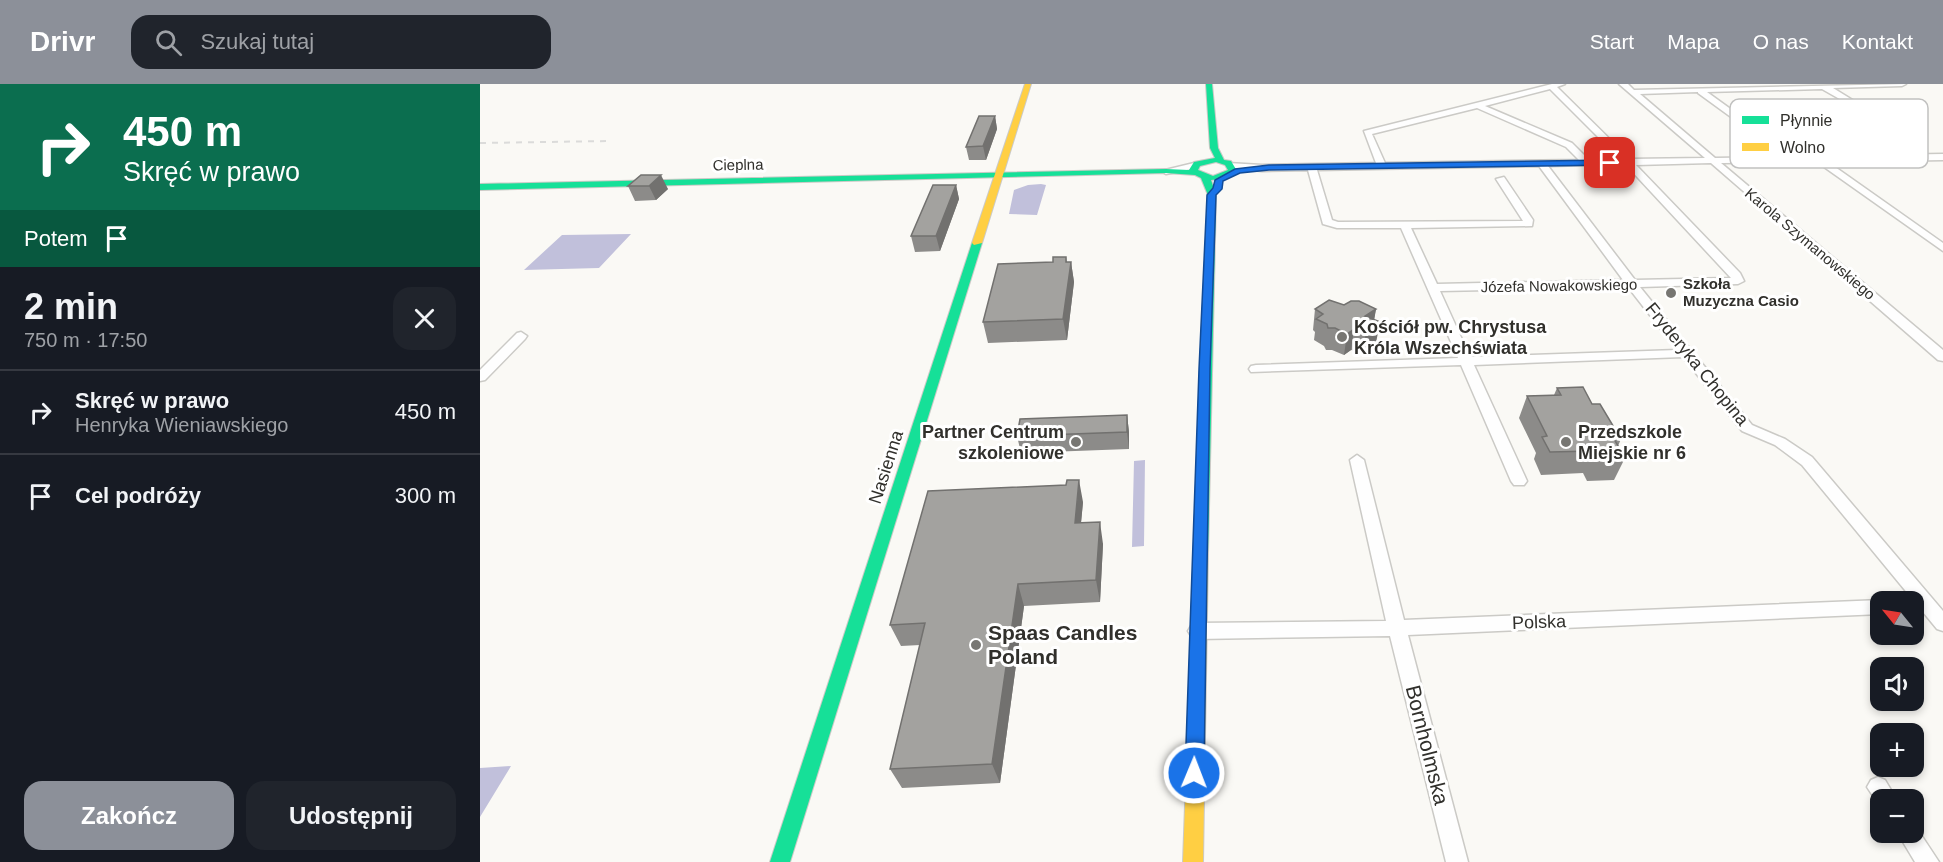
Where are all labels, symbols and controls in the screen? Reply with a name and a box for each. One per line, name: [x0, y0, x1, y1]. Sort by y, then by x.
search box: [131, 15, 551, 69]
text: Drivr: [30, 26, 95, 57]
icon: search: [152, 26, 185, 59]
text: Szukaj tutaj: [200, 29, 314, 54]
text: Start: [1590, 30, 1634, 53]
text: Mapa: [1667, 30, 1720, 53]
text: O nas: [1753, 30, 1809, 53]
text: Kontakt: [1842, 30, 1913, 53]
legend: [1730, 99, 1928, 168]
icon: right: [24, 108, 102, 186]
text: 450 m: [123, 108, 242, 155]
text: Płynnie: [1780, 112, 1833, 129]
pin: [1584, 137, 1635, 188]
text: Wolno: [1780, 139, 1825, 156]
icon: arrive: [1593, 146, 1626, 179]
street label: Cieplna: [712, 156, 764, 173]
text: Skręć w prawo: [123, 157, 300, 187]
street label: Karola Szymanowskiego: [1742, 184, 1879, 303]
icon: arrive: [100, 222, 133, 255]
text: Potem: [24, 226, 88, 251]
place label: Szkoła Muzyczna Casio: [1683, 275, 1799, 309]
street label: Józefa Nowakowskiego: [1480, 276, 1638, 295]
text: 2 min: [24, 286, 118, 327]
marker: Szkoła Muzyczna Casio: [1664, 286, 1678, 300]
button: close: [393, 287, 456, 350]
street label: Fryderyka Chopina: [1641, 299, 1753, 430]
place label: Kościół pw. Chrystusa Króla Wszechświata: [1354, 317, 1547, 358]
text: 750 m · 17:50: [24, 329, 147, 351]
marker: Kościół pw. Chrystusa Króla Wszechświata: [1335, 330, 1349, 344]
text: Skręć w prawo: [75, 388, 229, 413]
icon: right: [24, 396, 57, 429]
text: 450 m: [395, 399, 456, 424]
text: Henryka Wieniawskiego: [75, 414, 288, 436]
place label: Partner Centrum szkoleniowe: [922, 422, 1064, 463]
place label: Przedszkole Miejskie nr 6: [1578, 422, 1686, 463]
street label: Nasienna: [865, 427, 908, 506]
marker: Partner Centrum szkoleniowe: [1069, 435, 1083, 449]
marker: Przedszkole Miejskie nr 6: [1559, 435, 1573, 449]
icon: arrive: [24, 480, 57, 513]
text: Cel podróży: [75, 483, 201, 508]
text: 300 m: [395, 483, 456, 508]
north arrow: [1870, 591, 1924, 645]
map controls: [1870, 591, 1924, 843]
street label: Polska: [1512, 611, 1567, 633]
place label: Spaas Candles Poland: [988, 621, 1137, 668]
marker: Spaas Candles Poland: [969, 638, 983, 652]
button: sound: [1870, 657, 1924, 711]
street label: Bornholmska: [1402, 683, 1454, 807]
button: +: [1870, 723, 1924, 777]
position arrow: [1162, 741, 1226, 805]
button: Zakończ: [24, 781, 234, 850]
button: Udostępnij: [246, 781, 456, 850]
button: −: [1870, 789, 1924, 843]

